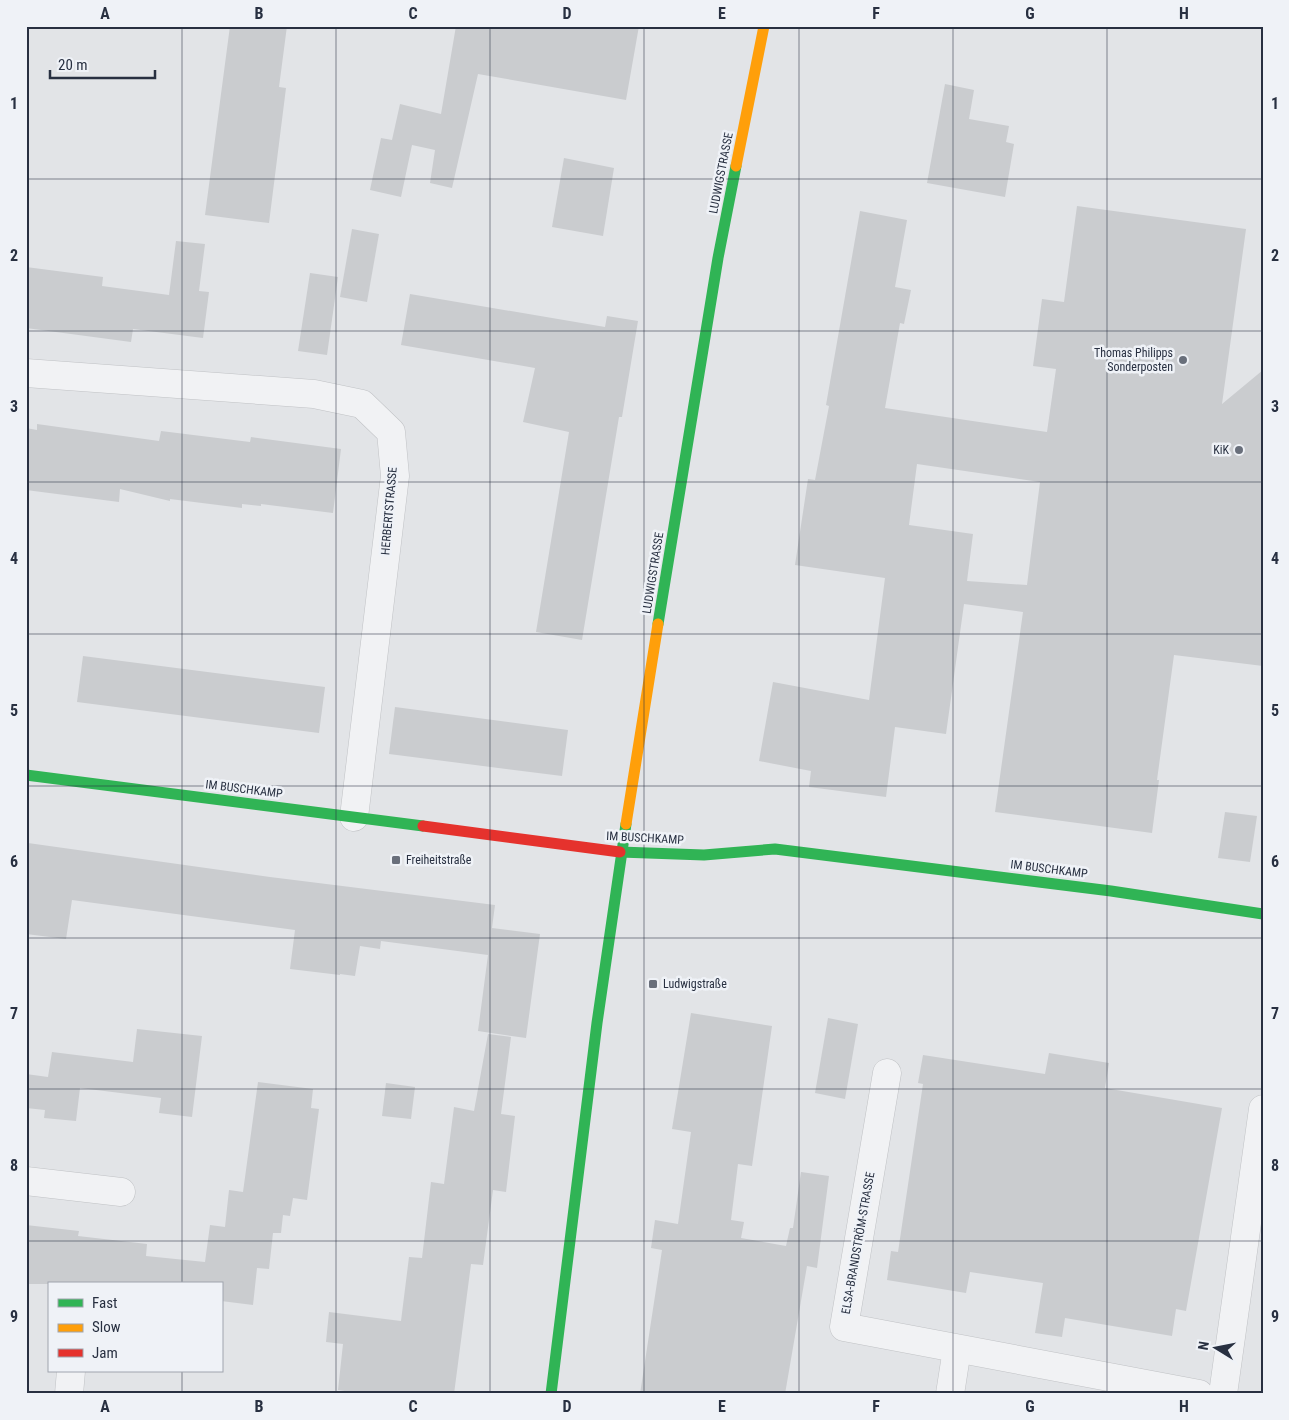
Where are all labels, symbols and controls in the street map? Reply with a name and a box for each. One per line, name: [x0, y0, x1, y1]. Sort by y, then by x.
text: A: [100, 4, 110, 23]
text: B: [255, 4, 264, 23]
text: C: [408, 4, 418, 23]
text: D: [562, 4, 572, 23]
text: E: [718, 4, 726, 23]
text: F: [872, 4, 880, 23]
text: G: [1025, 4, 1035, 23]
text: H: [1179, 4, 1189, 23]
scale bar: [50, 48, 155, 80]
text: 20 m: [58, 56, 88, 74]
text: 1: [10, 94, 18, 113]
text: 1: [1271, 94, 1279, 113]
street label: LUDWIGSTRASSE: [706, 131, 736, 215]
text: 2: [10, 246, 18, 265]
text: 2: [1271, 246, 1279, 265]
place label: Thomas Philipps Sonderposten: [1094, 346, 1173, 374]
marker: Thomas Philipps Sonderposten: [1177, 354, 1189, 366]
text: 3: [10, 397, 18, 416]
text: 3: [1271, 397, 1279, 416]
place label: KiK: [1213, 443, 1229, 457]
marker: KiK: [1233, 444, 1245, 456]
street label: HERBERTSTRASSE: [378, 466, 400, 556]
street label: LUDWIGSTRASSE: [640, 531, 666, 615]
text: 4: [10, 549, 18, 568]
text: 4: [1271, 549, 1279, 568]
text: 5: [10, 701, 18, 720]
text: 5: [1271, 701, 1279, 720]
street label: IM BUSCHKAMP: [205, 777, 284, 801]
street label: IM BUSCHKAMP: [606, 829, 685, 847]
text: 6: [10, 852, 18, 871]
text: 6: [1271, 852, 1279, 871]
place label: Freiheitstraße: [406, 853, 472, 867]
marker: Freiheitstraße: [390, 854, 402, 866]
street label: IM BUSCHKAMP: [1010, 857, 1089, 881]
place label: Ludwigstraße: [663, 977, 727, 991]
marker: Ludwigstraße: [647, 978, 659, 990]
text: 7: [10, 1004, 18, 1023]
text: 7: [1271, 1004, 1279, 1023]
text: 8: [10, 1156, 18, 1175]
text: 8: [1271, 1156, 1279, 1175]
street label: ELSA-BRANDSTRÖM-STRASSE: [838, 1171, 877, 1315]
legend: [48, 1282, 222, 1372]
text: Fast: [92, 1294, 117, 1312]
text: 9: [10, 1307, 18, 1326]
text: 9: [1271, 1307, 1279, 1326]
text: Slow: [92, 1318, 121, 1336]
north arrow: [1192, 1322, 1242, 1372]
text: N: [1195, 1340, 1212, 1351]
text: Jam: [92, 1344, 118, 1362]
text: A: [100, 1397, 110, 1416]
text: B: [255, 1397, 264, 1416]
text: C: [408, 1397, 418, 1416]
text: D: [562, 1397, 572, 1416]
text: E: [718, 1397, 726, 1416]
text: F: [872, 1397, 880, 1416]
text: G: [1025, 1397, 1035, 1416]
text: H: [1179, 1397, 1189, 1416]

